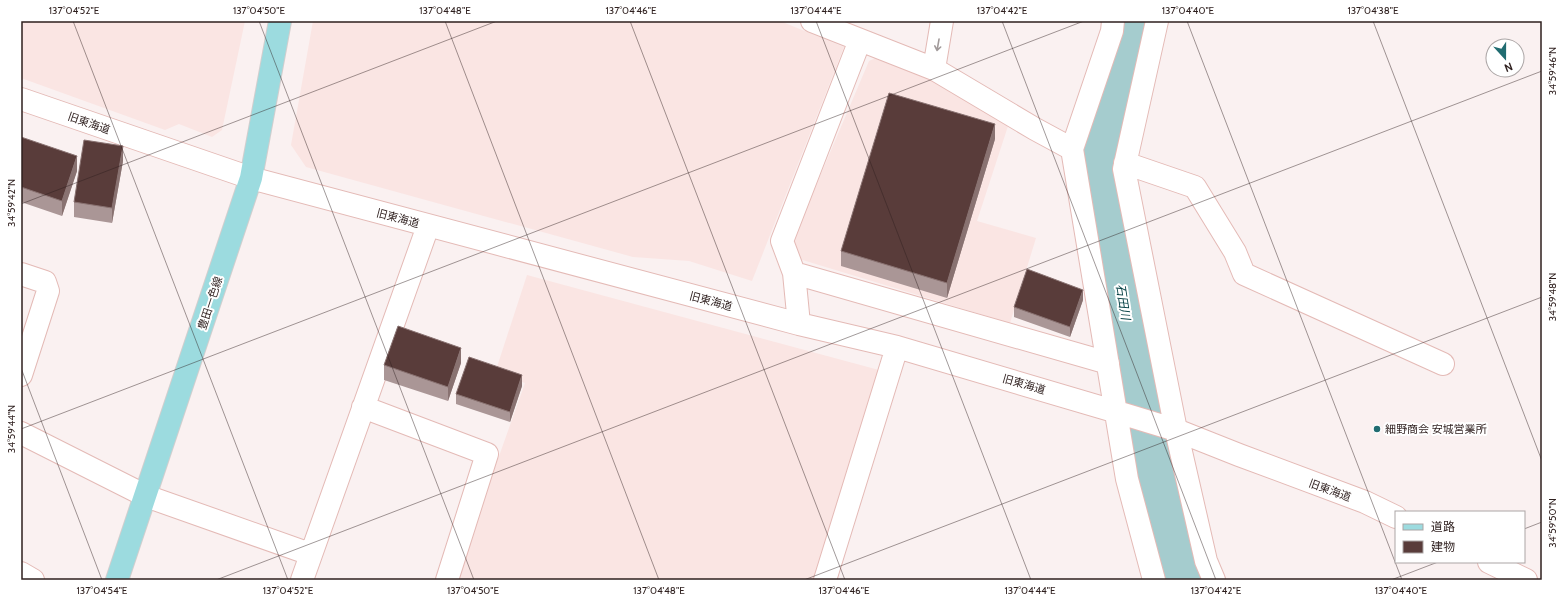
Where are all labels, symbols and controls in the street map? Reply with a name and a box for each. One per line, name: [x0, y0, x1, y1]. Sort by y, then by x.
text: 137°04'52"E: [49, 4, 100, 17]
text: 137°04'50"E: [233, 4, 286, 17]
text: 137°04'48"E: [419, 4, 471, 17]
text: 137°04'46"E: [605, 4, 657, 17]
text: 137°04'44"E: [791, 4, 842, 17]
text: 137°04'42"E: [977, 4, 1028, 17]
text: 137°04'40"E: [1162, 4, 1215, 17]
text: 137°04'38"E: [1347, 4, 1399, 17]
one-way arrow: [934, 38, 942, 51]
north arrow: [1485, 38, 1525, 78]
text: 34°59'46"N: [1546, 47, 1559, 95]
text: N: [1502, 59, 1515, 75]
street label: 旧東海道: [66, 109, 112, 137]
text: 34°59'42"N: [5, 179, 18, 227]
street label: 旧東海道: [375, 206, 421, 230]
text: 34°59'48"N: [1546, 273, 1559, 321]
street label: 豊田一色線: [195, 275, 225, 331]
water label: 石田川: [1113, 283, 1134, 323]
street label: 旧東海道: [688, 289, 734, 313]
street label: 旧東海道: [1001, 371, 1047, 397]
text: 34°59'44"N: [5, 405, 18, 453]
place label: 細野商会 安城営業所: [1385, 422, 1487, 436]
marker: 細野商会 安城営業所: [1372, 424, 1382, 434]
street label: 旧東海道: [1307, 476, 1353, 504]
text: 34°59'50"N: [1546, 498, 1559, 548]
legend: [1395, 511, 1525, 563]
text: 道路: [1431, 519, 1455, 534]
text: 建物: [1431, 539, 1455, 554]
text: 137°04'54"E: [77, 584, 128, 597]
text: 137°04'52"E: [263, 584, 314, 597]
text: 137°04'50"E: [447, 584, 500, 597]
text: 137°04'48"E: [633, 584, 685, 597]
text: 137°04'46"E: [818, 584, 870, 597]
text: 137°04'44"E: [1005, 584, 1056, 597]
text: 137°04'42"E: [1191, 584, 1242, 597]
text: 137°04'40"E: [1375, 584, 1428, 597]

